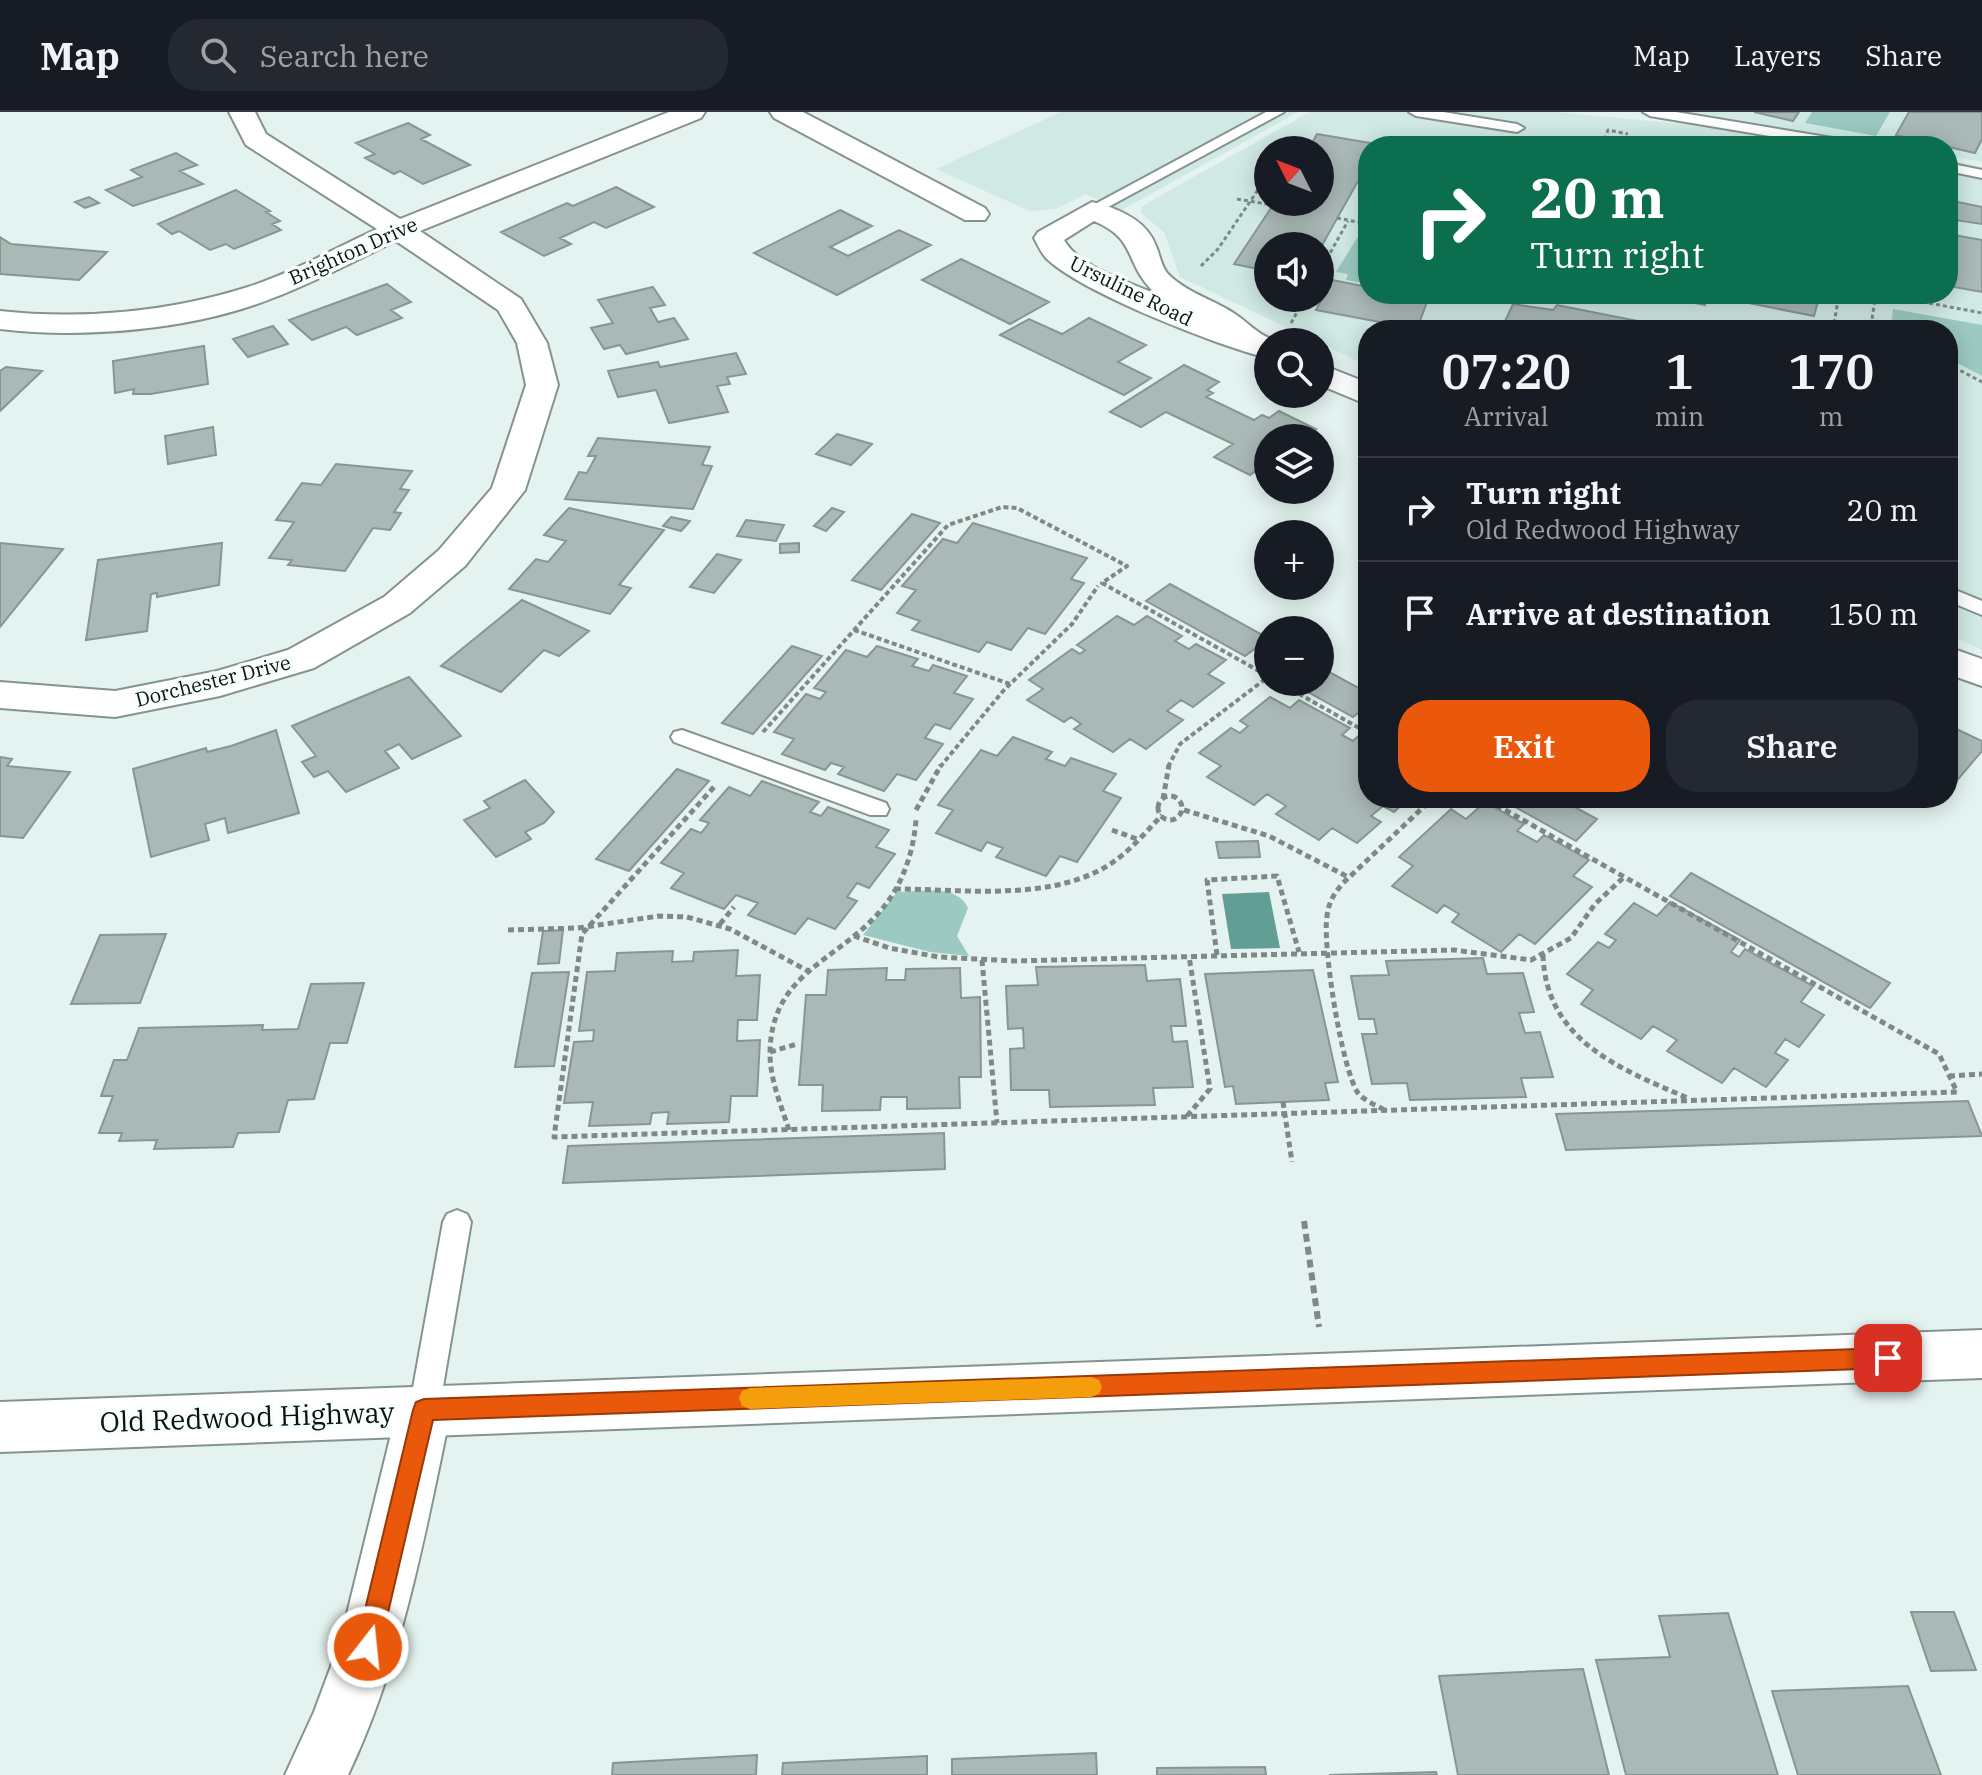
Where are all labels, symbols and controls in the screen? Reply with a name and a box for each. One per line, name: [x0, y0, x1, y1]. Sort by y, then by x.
search box: [168, 19, 728, 91]
text: Map: [40, 31, 120, 80]
icon: search: [196, 33, 240, 77]
text: Search here: [260, 36, 429, 75]
text: Map: [1633, 37, 1690, 74]
text: Layers: [1734, 37, 1821, 74]
text: Share: [1865, 37, 1942, 74]
north arrow: [1254, 136, 1334, 216]
map controls: [1254, 136, 1334, 696]
text: 20 m: [1530, 161, 1665, 233]
icon: right: [1398, 168, 1502, 272]
street label: Brighton Drive: [284, 210, 421, 291]
text: Turn right: [1530, 231, 1704, 278]
button: sound: [1254, 232, 1334, 312]
street label: Ursuline Road: [1065, 249, 1197, 332]
button: search: [1254, 328, 1334, 408]
text: 07:20: [1442, 340, 1571, 402]
text: 1: [1665, 340, 1694, 402]
text: 170: [1788, 340, 1874, 402]
text: Arrival: [1464, 399, 1549, 433]
text: min: [1655, 399, 1704, 433]
text: m: [1819, 399, 1844, 433]
button: layers: [1254, 424, 1334, 504]
text: Turn right: [1466, 473, 1621, 512]
icon: right: [1398, 487, 1442, 531]
text: 20 m: [1846, 490, 1918, 529]
text: Old Redwood Highway: [1466, 512, 1740, 546]
button: +: [1254, 520, 1334, 600]
icon: arrive: [1398, 591, 1442, 635]
text: Arrive at destination: [1466, 594, 1771, 633]
text: 150 m: [1828, 594, 1918, 633]
button: −: [1254, 616, 1334, 696]
street label: Dorchester Drive: [132, 648, 293, 713]
button: Exit: [1398, 700, 1650, 792]
button: Share: [1666, 700, 1918, 792]
pin: [1854, 1324, 1922, 1392]
icon: arrive: [1866, 1336, 1910, 1380]
street label: Old Redwood Highway: [99, 1393, 395, 1440]
position arrow: [326, 1605, 410, 1689]

